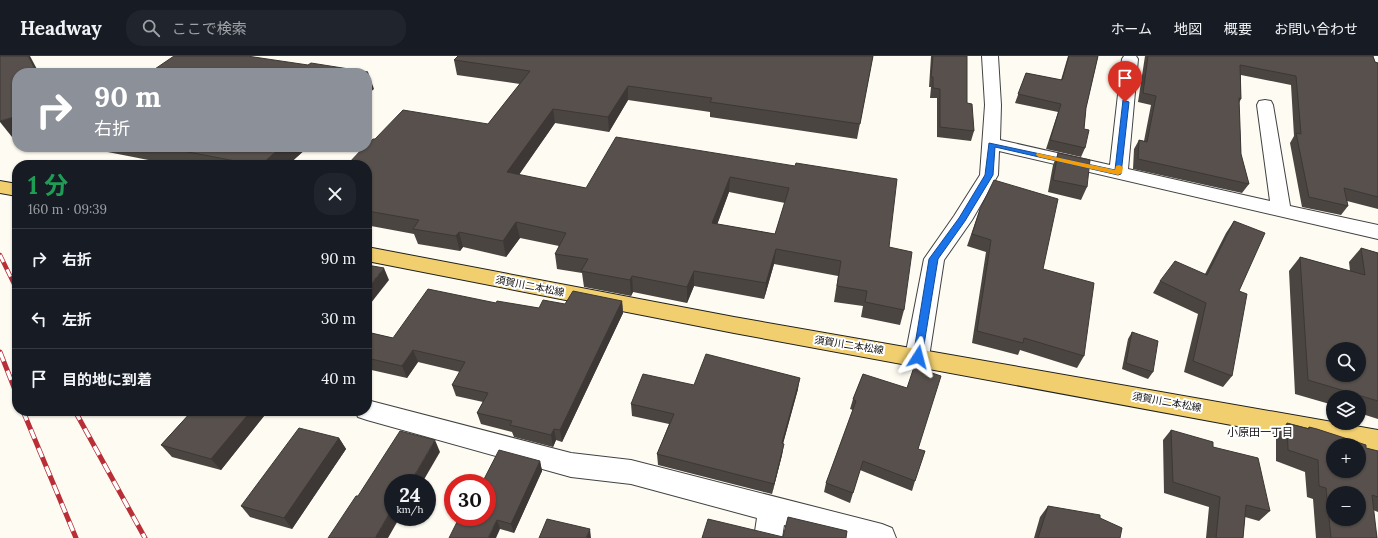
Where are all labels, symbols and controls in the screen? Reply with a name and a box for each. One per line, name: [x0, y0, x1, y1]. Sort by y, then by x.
search box: [126, 10, 406, 46]
text: Headway: [20, 16, 102, 40]
icon: search: [140, 17, 162, 39]
text: ここで検索: [172, 19, 247, 38]
text: ホーム: [1110, 20, 1152, 38]
text: 地図: [1174, 20, 1202, 38]
text: 概要: [1224, 20, 1252, 38]
text: お問い合わせ: [1274, 20, 1358, 38]
pin: [1108, 61, 1142, 102]
icon: arrive: [1114, 67, 1136, 89]
text: 90 m: [94, 79, 161, 115]
icon: right: [28, 84, 80, 136]
text: 右折: [94, 117, 130, 140]
text: 1 分: [28, 170, 68, 201]
button: close: [314, 173, 356, 215]
text: 160 m · 09:39: [28, 201, 107, 218]
icon: right: [28, 248, 50, 270]
text: 90 m: [321, 249, 356, 268]
text: 右折: [62, 250, 92, 269]
street label: 須賀川二本松線: [494, 273, 566, 299]
icon: left: [28, 308, 50, 330]
text: 30 m: [321, 309, 356, 328]
text: 左折: [62, 310, 92, 329]
street label: 須賀川二本松線: [813, 333, 885, 357]
position arrow: [897, 336, 939, 378]
map controls: [1326, 342, 1366, 526]
button: search: [1326, 342, 1366, 382]
icon: arrive: [28, 368, 50, 390]
text: 40 m: [321, 369, 356, 388]
text: 目的地に到着: [62, 370, 152, 389]
street label: 須賀川二本松線: [1131, 390, 1203, 414]
button: layers: [1326, 390, 1366, 430]
district label: 小原田一丁目: [1227, 425, 1293, 439]
button: +: [1326, 438, 1366, 478]
speed limit sign: 30: [444, 474, 496, 526]
text: 24: [399, 482, 421, 507]
button: −: [1326, 486, 1366, 526]
text: km/h: [396, 503, 424, 516]

